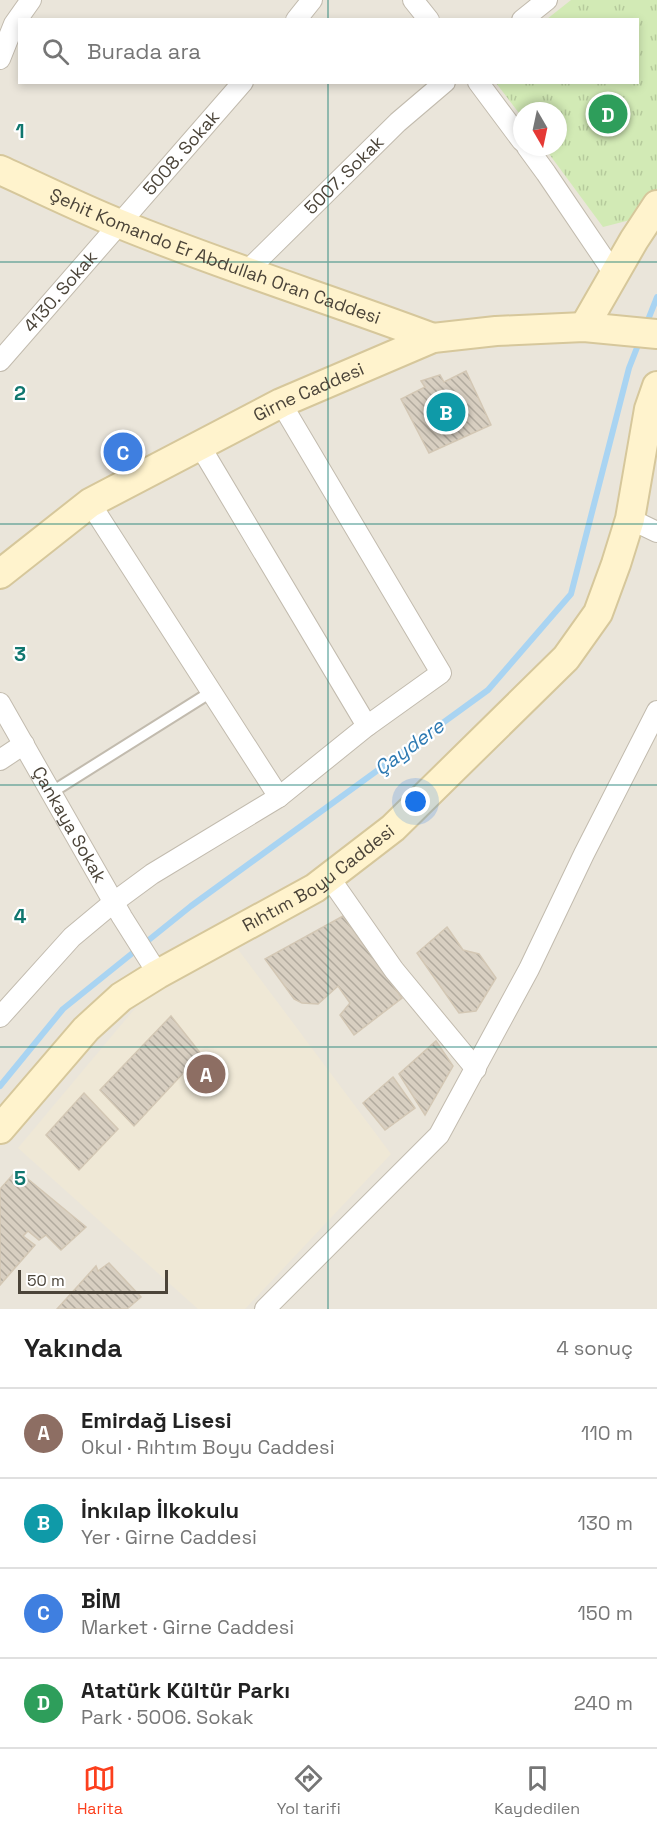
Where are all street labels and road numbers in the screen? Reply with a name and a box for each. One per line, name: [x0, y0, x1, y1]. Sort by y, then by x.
street label: 5008. Sokak: [138, 105, 224, 200]
street label: 5007. Sokak: [299, 130, 389, 219]
street label: Şehit Komando Er Abdullah Oran Caddesi: [46, 183, 384, 329]
street label: 4130. Sokak: [18, 246, 102, 337]
street label: Girne Caddesi: [249, 357, 367, 427]
street label: Çankaya Sokak: [28, 762, 112, 887]
street label: Rıhtım Boyu Caddesi: [238, 819, 399, 937]

